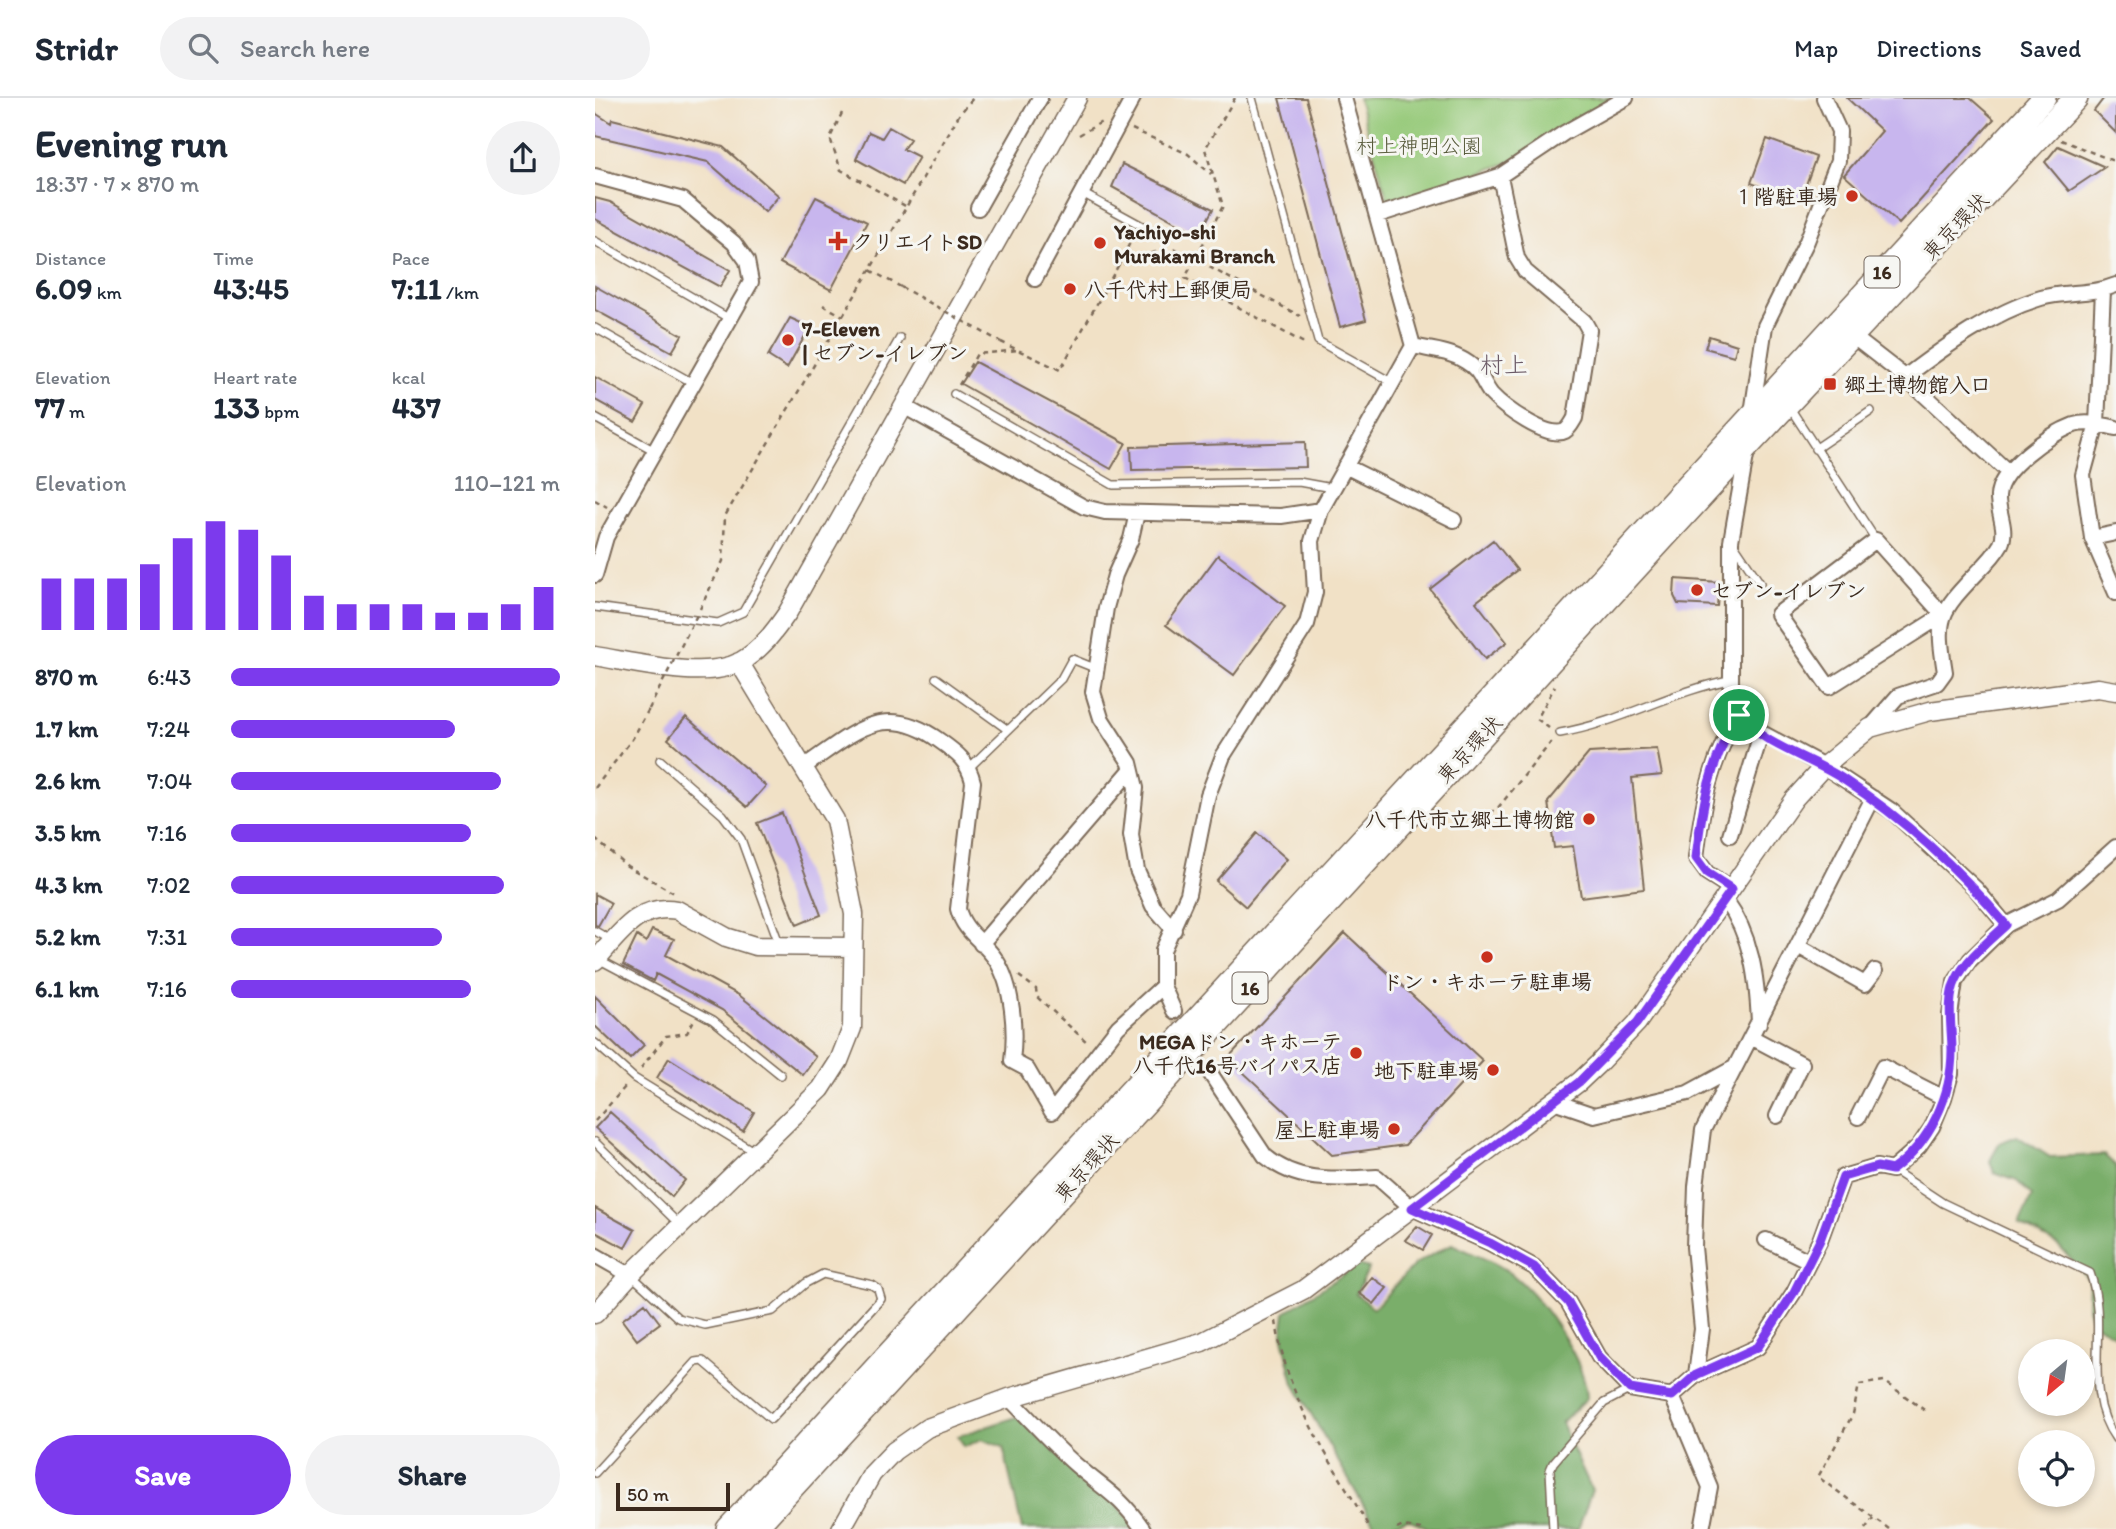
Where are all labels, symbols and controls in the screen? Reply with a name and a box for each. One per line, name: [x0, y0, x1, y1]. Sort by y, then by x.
search box: [160, 17, 650, 80]
text: Stridr: [35, 29, 118, 68]
icon: search: [184, 29, 222, 67]
text: Search here: [240, 32, 370, 64]
text: Map: [1794, 34, 1838, 63]
text: Directions: [1876, 34, 1982, 63]
text: Saved: [2020, 34, 2081, 63]
text: Evening run: [35, 121, 228, 167]
button: share: [486, 121, 560, 195]
park label: 村上神明公園: [1356, 133, 1482, 158]
text: 18:37 · 7 × 870 m: [35, 170, 199, 198]
place label: １階駐車場: [1733, 184, 1838, 209]
street label: 東京環状: [1917, 187, 1993, 265]
marker: １階駐車場: [1844, 188, 1860, 204]
place label: Yachiyo-shi Murakami Branch: [1113, 219, 1275, 268]
place label: クリエイトSD: [852, 229, 982, 254]
marker: クリエイトSD: [830, 233, 846, 249]
marker: Yachiyo-shi Murakami Branch: [1092, 235, 1108, 251]
text: Distance: [35, 247, 106, 270]
text: Time: [213, 247, 254, 270]
text: Pace: [392, 247, 430, 270]
road number: 16: [1865, 256, 1899, 288]
text: 6.09: [35, 270, 92, 307]
text: 43:45: [213, 270, 289, 307]
text: 7:11: [392, 270, 442, 307]
place label: 八千代村上郵便局: [1084, 277, 1252, 302]
text: km: [92, 281, 122, 304]
text: /km: [442, 281, 479, 304]
marker: 八千代村上郵便局: [1062, 281, 1078, 297]
place label: 7-Eleven | セブン-イレブン: [801, 316, 968, 366]
marker: 7-Eleven | セブン-イレブン: [780, 332, 796, 348]
district label: 村上: [1480, 350, 1528, 379]
text: Elevation: [35, 366, 111, 389]
text: Heart rate: [213, 366, 297, 389]
text: kcal: [392, 366, 425, 389]
place label: 郷土博物館入口: [1844, 372, 1991, 397]
marker: 郷土博物館入口: [1822, 376, 1838, 392]
text: 77: [35, 389, 65, 426]
text: 133: [213, 389, 260, 426]
text: 437: [392, 389, 441, 426]
text: m: [65, 400, 85, 423]
text: bpm: [260, 400, 299, 423]
text: Elevation: [35, 469, 126, 497]
text: 110–121 m: [454, 469, 560, 497]
place label: セブン-イレブン: [1711, 578, 1866, 603]
marker: セブン-イレブン: [1689, 582, 1705, 598]
text: 870 m: [35, 663, 98, 691]
text: 6:43: [147, 663, 191, 691]
pin: [1709, 685, 1769, 745]
icon: arrive: [1720, 696, 1758, 734]
street label: 東京環状: [1431, 710, 1507, 788]
text: 1.7 km: [35, 715, 98, 743]
text: 7:24: [147, 715, 190, 743]
text: 2.6 km: [35, 767, 101, 795]
text: 7:04: [147, 767, 192, 795]
place label: 八千代市立郷土博物館: [1365, 807, 1575, 832]
marker: 八千代市立郷土博物館: [1581, 811, 1597, 827]
text: 3.5 km: [35, 819, 101, 847]
text: 7:16: [147, 819, 187, 847]
text: 4.3 km: [35, 871, 103, 899]
text: 7:02: [147, 871, 190, 899]
text: 5.2 km: [35, 923, 100, 951]
text: 7:31: [147, 923, 187, 951]
marker: ドン・キホーテ駐車場: [1479, 949, 1495, 965]
place label: ドン・キホーテ駐車場: [1382, 969, 1592, 994]
road number: 16: [1233, 972, 1267, 1004]
text: 6.1 km: [35, 975, 99, 1003]
text: 7:16: [147, 975, 187, 1003]
place label: MEGAドン・キホーテ 八千代16号バイパス店: [1133, 1029, 1342, 1078]
marker: MEGAドン・キホーテ 八千代16号バイパス店: [1348, 1045, 1364, 1061]
place label: 地下駐車場: [1374, 1058, 1479, 1083]
marker: 地下駐車場: [1485, 1062, 1501, 1078]
place label: 屋上駐車場: [1275, 1117, 1380, 1142]
marker: 屋上駐車場: [1386, 1121, 1402, 1137]
street label: 東京環状: [1049, 1127, 1123, 1207]
north arrow: [2018, 1339, 2095, 1416]
map controls: [2018, 1339, 2095, 1507]
button: locate: [2018, 1430, 2095, 1507]
button: Save: [35, 1435, 291, 1515]
button: Share: [305, 1435, 560, 1515]
scale bar: [616, 1480, 730, 1512]
text: 50 m: [627, 1483, 669, 1506]

